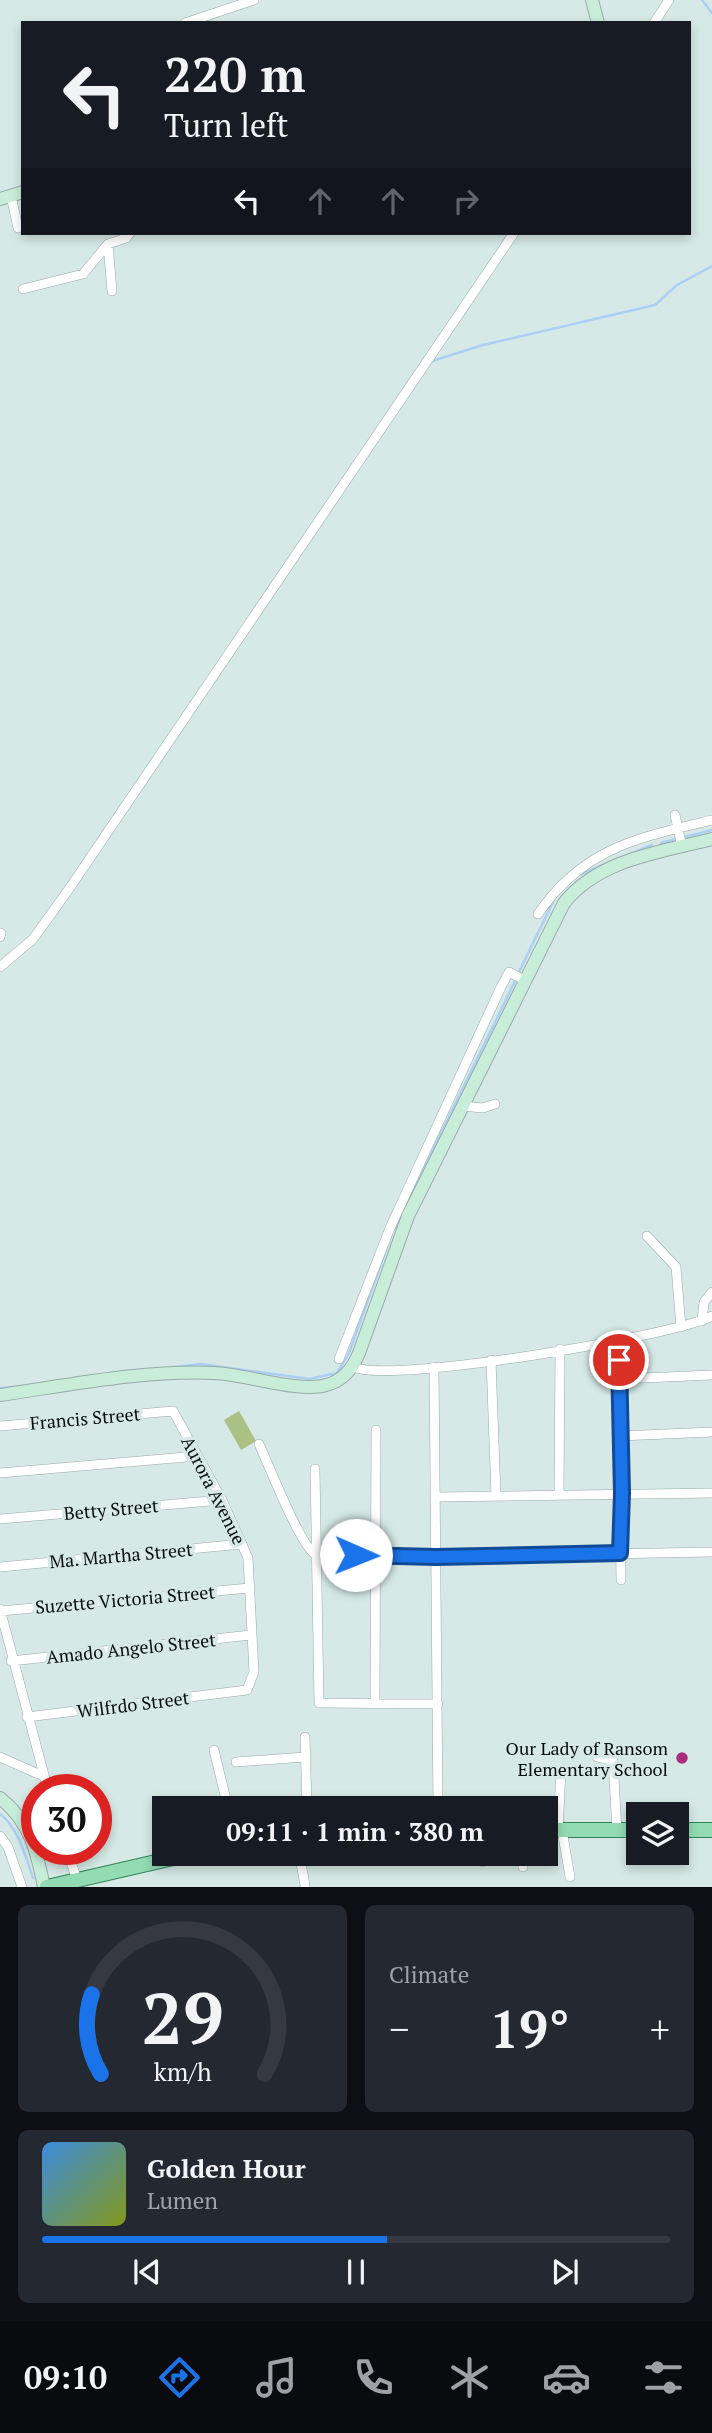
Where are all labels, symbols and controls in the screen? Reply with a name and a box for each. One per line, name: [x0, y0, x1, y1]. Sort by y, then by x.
text: 220 m: [164, 41, 306, 106]
icon: left: [49, 49, 140, 140]
text: Turn left: [164, 104, 288, 146]
icon: left: [228, 182, 266, 220]
icon: ahead: [301, 182, 339, 220]
icon: ahead: [374, 182, 412, 220]
icon: right: [447, 182, 485, 220]
pin: [589, 1330, 649, 1390]
icon: arrive: [600, 1341, 638, 1379]
street label: Francis Street: [29, 1401, 141, 1435]
street label: Aurora Avenue: [176, 1432, 252, 1548]
street label: Betty Street: [63, 1493, 160, 1525]
position arrow: [319, 1518, 393, 1592]
street label: Ma. Martha Street: [48, 1537, 194, 1573]
street label: Suzette Victoria Street: [34, 1579, 216, 1619]
street label: Amado Angelo Street: [45, 1627, 217, 1669]
street label: Wilfrdo Street: [75, 1685, 191, 1723]
place label: Our Lady of Ransom Elementary School: [506, 1736, 668, 1781]
marker: Our Lady of Ransom Elementary School: [674, 1750, 690, 1766]
speed limit sign: 30: [21, 1774, 112, 1865]
map controls: [626, 1802, 689, 1865]
button: layers: [626, 1802, 689, 1865]
text: 09:11 · 1 min · 380 m: [226, 1814, 484, 1848]
text: Climate: [389, 1959, 469, 1990]
text: 29: [141, 1969, 224, 2066]
text: 19°: [489, 1994, 570, 2063]
text: −: [389, 2004, 409, 2054]
text: +: [650, 2004, 670, 2054]
text: km/h: [154, 2055, 212, 2088]
text: Golden Hour: [147, 2151, 306, 2185]
text: Lumen: [147, 2185, 218, 2216]
icon: previous: [128, 2253, 166, 2291]
icon: pause: [337, 2253, 375, 2291]
icon: next: [546, 2253, 584, 2291]
icon: directions: [155, 2353, 204, 2402]
icon: music: [252, 2353, 301, 2402]
icon: phone: [349, 2353, 398, 2402]
icon: climate: [445, 2353, 494, 2402]
icon: car: [542, 2353, 591, 2402]
icon: filters: [639, 2353, 688, 2402]
text: 09:10: [24, 2356, 107, 2398]

